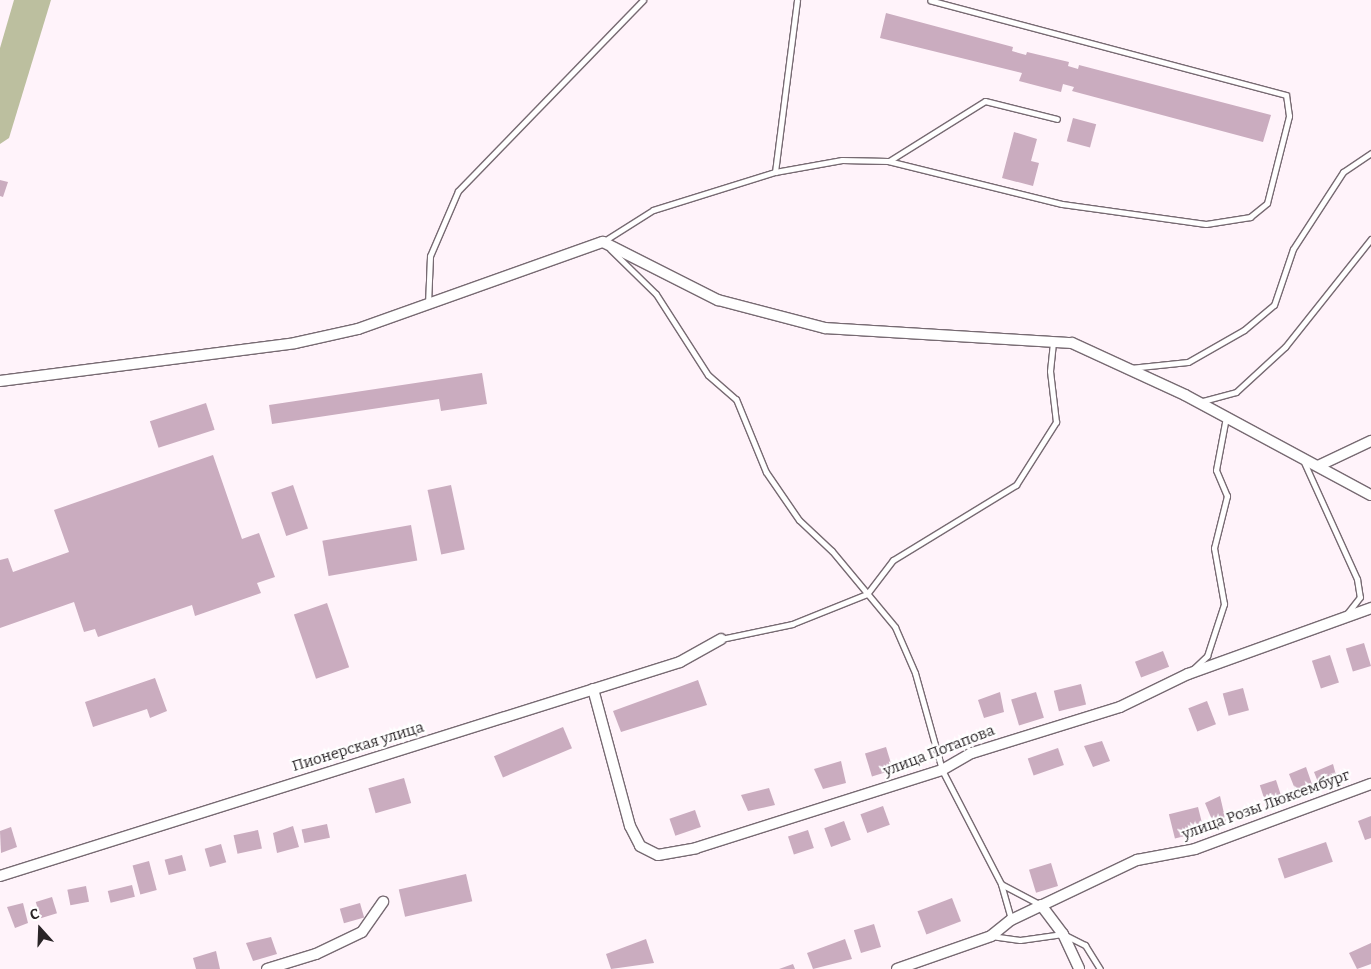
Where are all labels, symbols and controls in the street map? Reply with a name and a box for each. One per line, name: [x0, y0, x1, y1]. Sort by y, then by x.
street label: Пионерская улица: [290, 718, 426, 776]
street label: улица Потапова: [881, 722, 997, 780]
street label: улица Розы Люксембург: [1180, 766, 1352, 844]
north arrow: [15, 904, 65, 954]
text: С: [28, 905, 42, 924]

